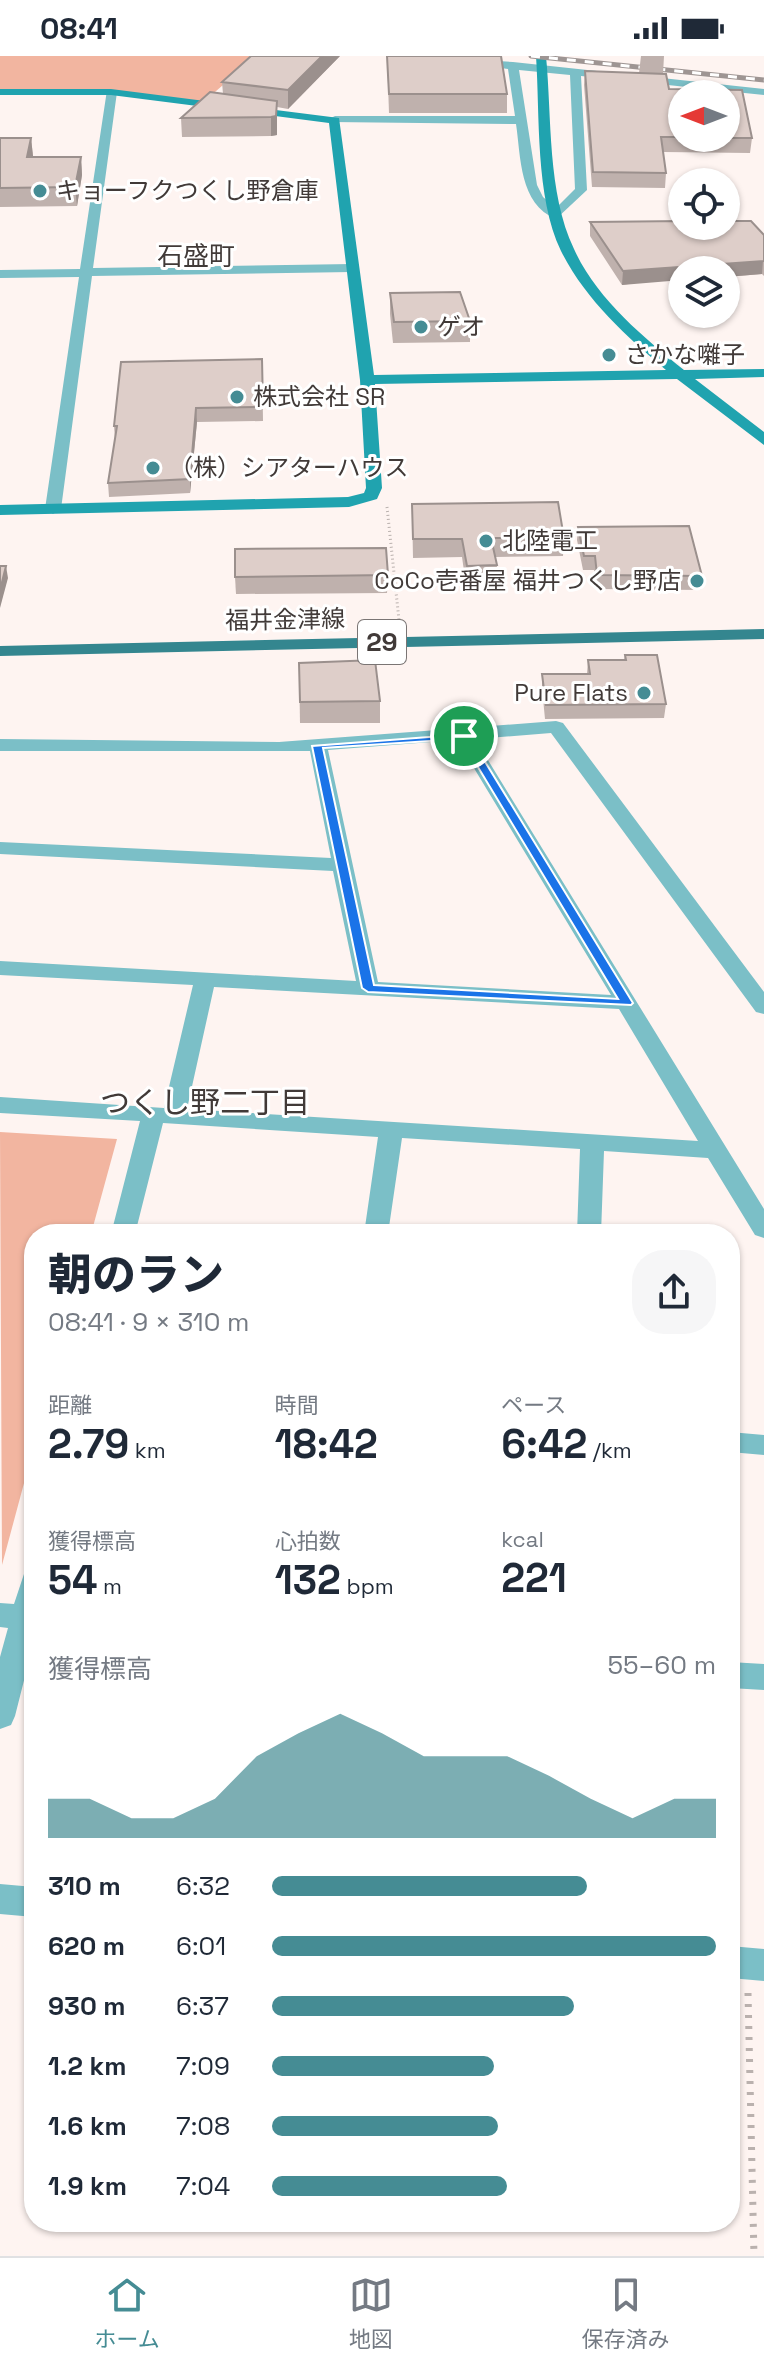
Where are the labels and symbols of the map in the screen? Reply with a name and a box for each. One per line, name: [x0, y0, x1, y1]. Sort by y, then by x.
north arrow: [668, 80, 740, 152]
place label: キョーフクつくし野倉庫: [56, 175, 319, 206]
marker: キョーフクつくし野倉庫: [31, 182, 49, 200]
district label: 石盛町: [157, 239, 235, 273]
place label: ゲオ: [437, 311, 485, 342]
marker: ゲオ: [412, 318, 430, 336]
place label: さかな囃子: [625, 339, 745, 370]
marker: さかな囃子: [600, 346, 618, 364]
place label: 株式会社 SR: [253, 381, 385, 412]
marker: 株式会社 SR: [228, 388, 246, 406]
place label: （株）シアターハウス: [169, 452, 409, 483]
marker: （株）シアターハウス: [144, 459, 162, 477]
place label: 北陸電工: [502, 525, 598, 556]
marker: 北陸電工: [477, 532, 495, 550]
place label: CoCo壱番屋 福井つくし野店: [374, 565, 681, 596]
marker: CoCo壱番屋 福井つくし野店: [688, 572, 706, 590]
street label: 福井金津線: [225, 603, 345, 636]
road number: 29: [358, 620, 406, 664]
place label: Pure Flats: [514, 677, 628, 708]
marker: Pure Flats: [635, 684, 653, 702]
pin: [430, 702, 498, 770]
district label: つくし野二丁目: [100, 1083, 310, 1122]

